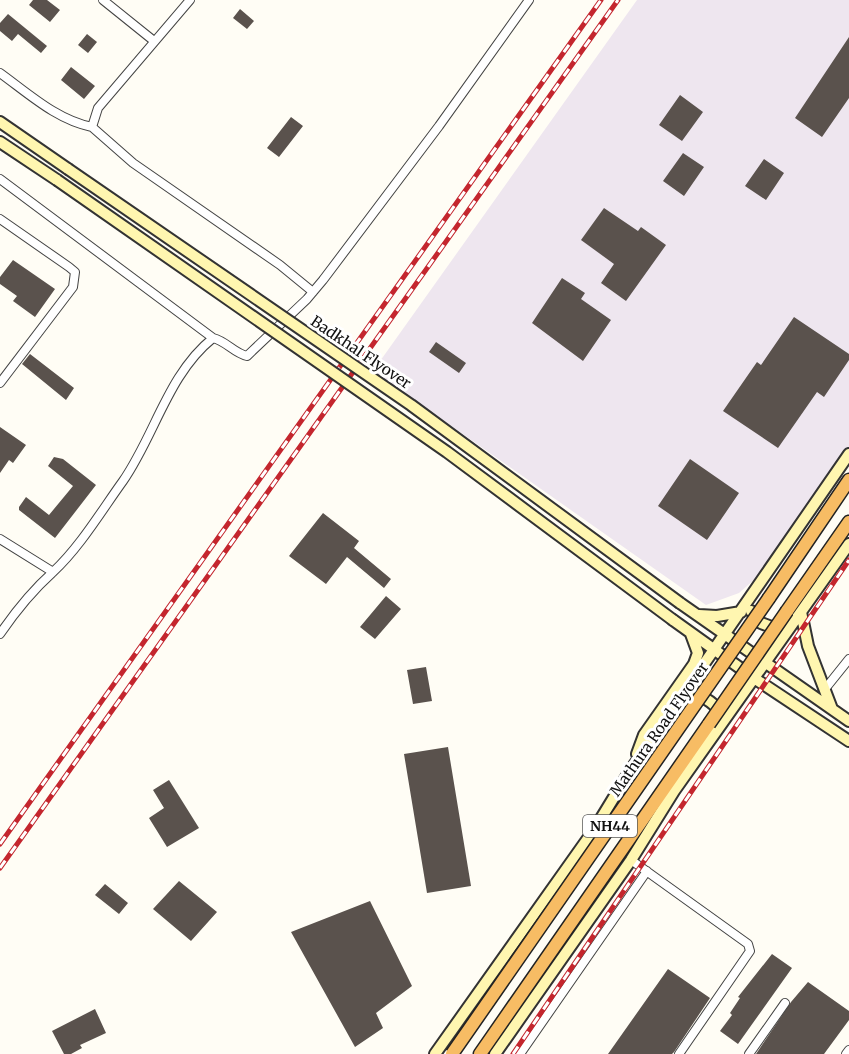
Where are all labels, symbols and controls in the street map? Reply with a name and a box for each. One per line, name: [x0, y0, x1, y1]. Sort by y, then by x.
street label: Badkhal Flyover: [307, 311, 415, 393]
street label: Mathura Road Flyover: [606, 658, 713, 800]
road number: NH44: [583, 815, 637, 837]

